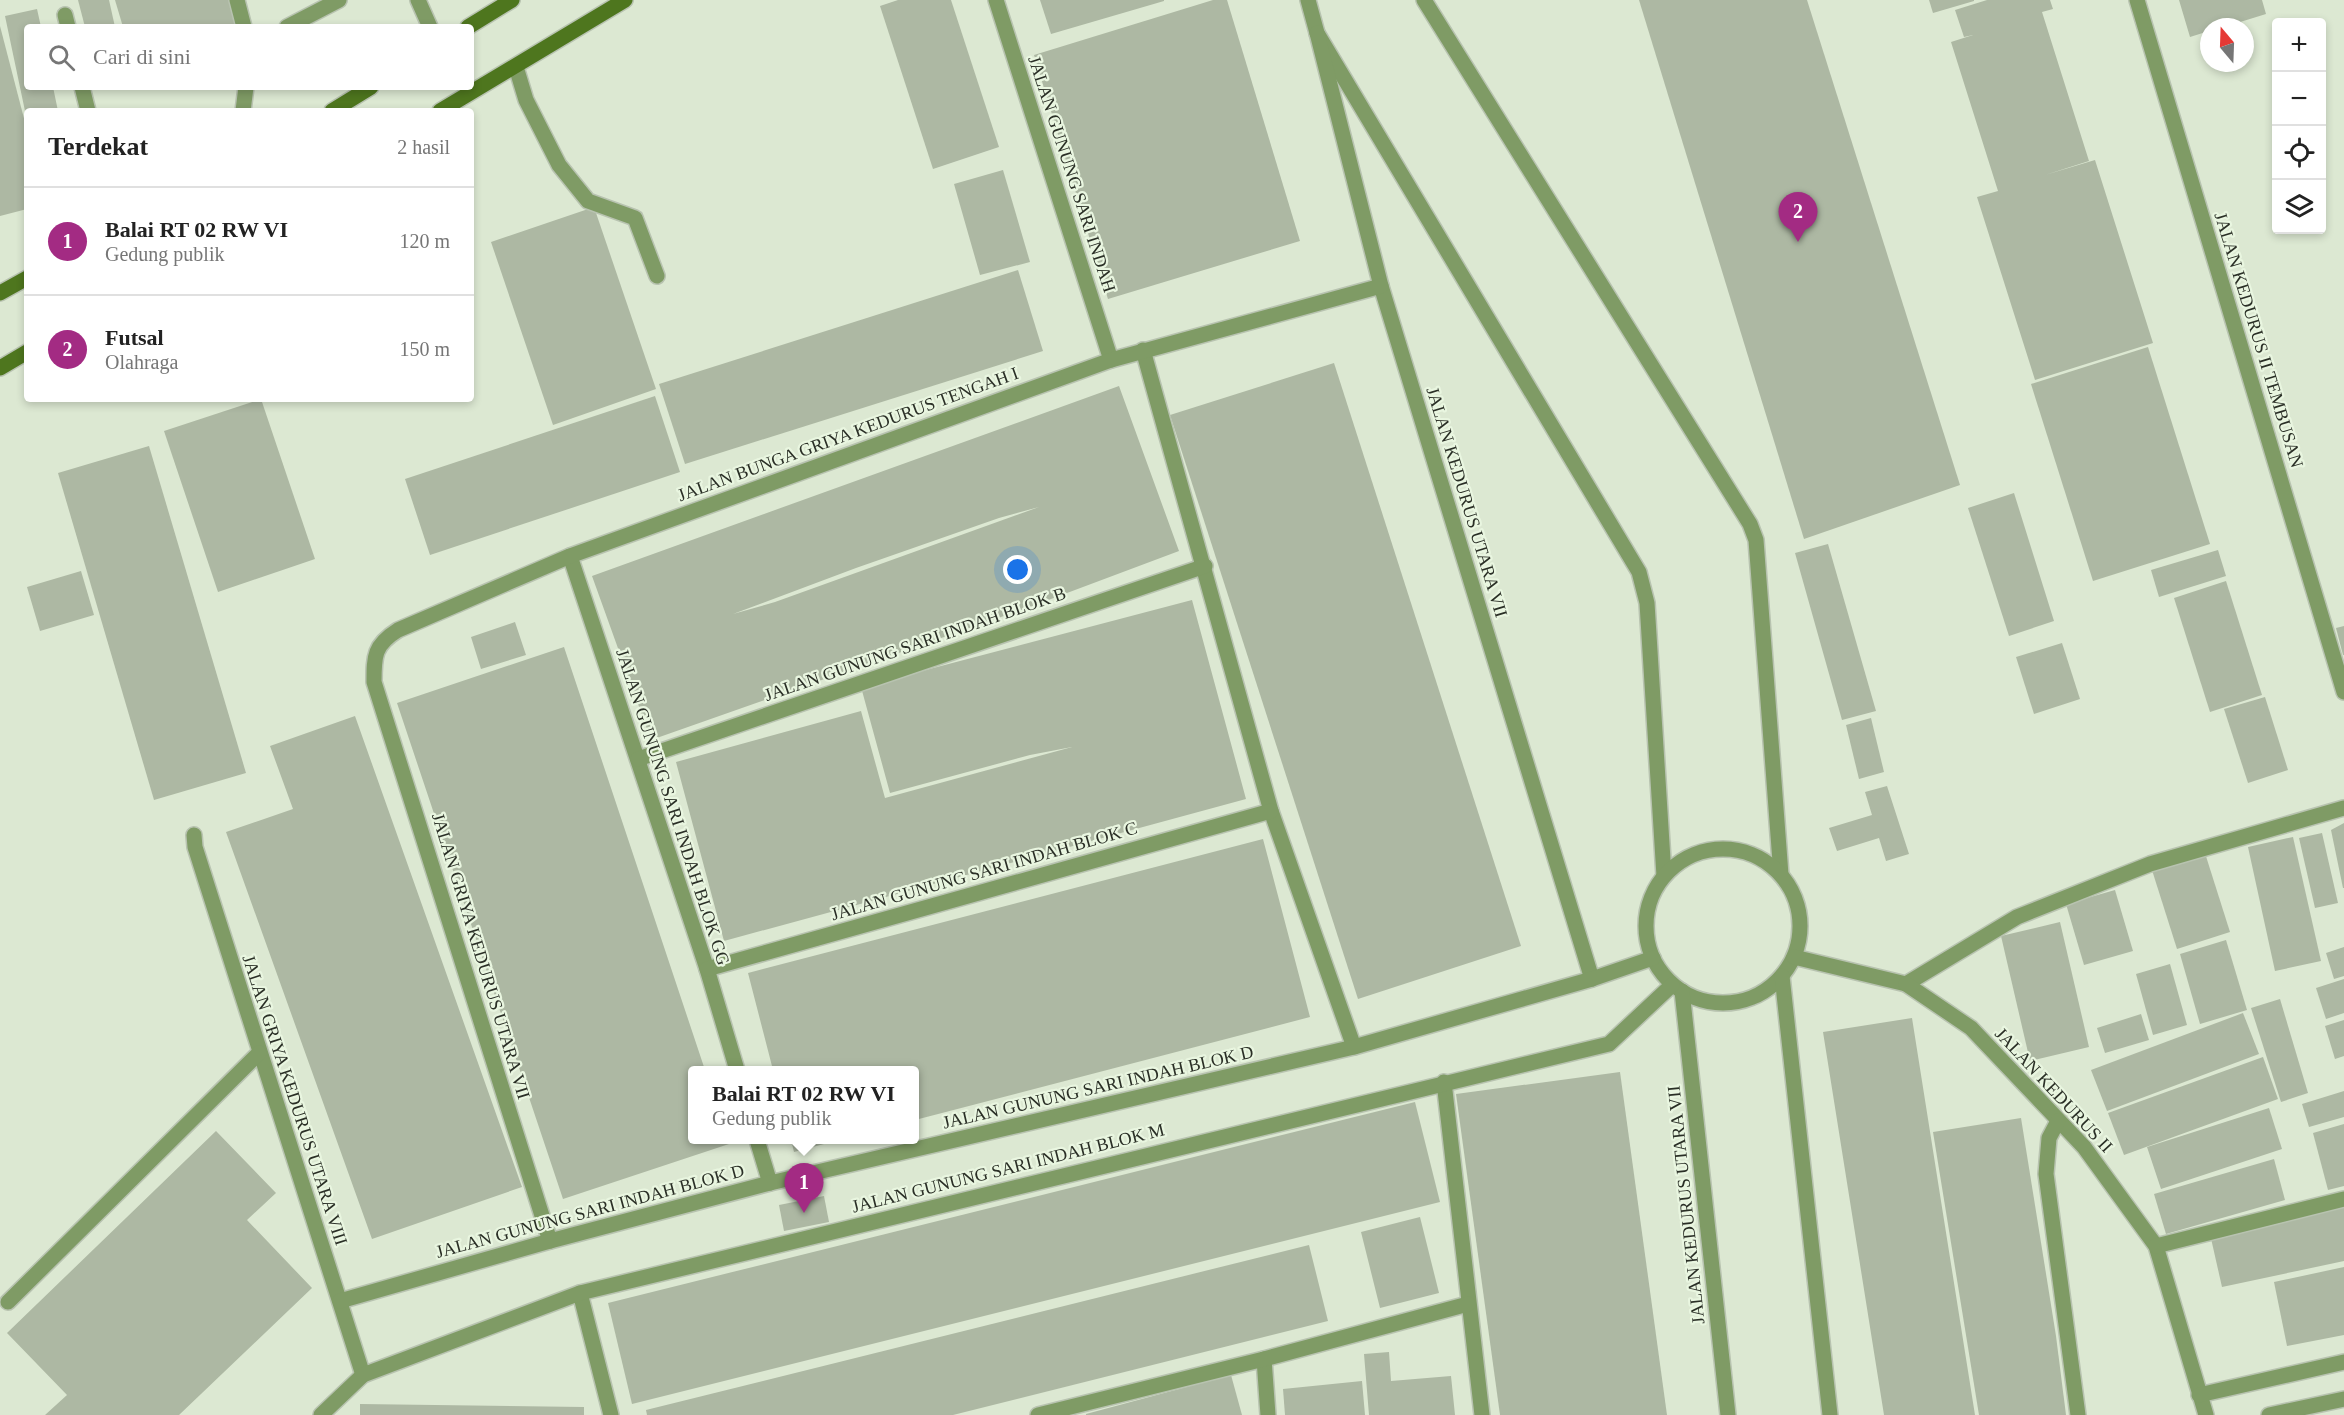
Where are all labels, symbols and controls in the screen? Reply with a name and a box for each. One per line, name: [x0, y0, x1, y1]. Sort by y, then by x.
north arrow: [2200, 18, 2254, 72]
map controls: [2272, 18, 2326, 234]
button: +: [2272, 18, 2326, 72]
search box: [24, 24, 474, 90]
icon: search: [45, 41, 78, 74]
text: Cari di sini: [93, 44, 191, 69]
street label: JALAN GUNUNG SARI INDAH: [1024, 53, 1120, 295]
button: −: [2272, 72, 2326, 126]
button: locate: [2272, 126, 2326, 180]
text: Terdekat: [48, 132, 148, 161]
text: 2 hasil: [397, 136, 450, 158]
button: layers: [2272, 180, 2326, 234]
pin: 2: [1778, 192, 1818, 242]
street label: JALAN KEDURUS II TEMBUSAN: [2211, 210, 2307, 470]
text: Balai RT 02 RW VI: [105, 217, 288, 242]
text: 1: [63, 230, 73, 252]
text: 120 m: [399, 230, 450, 252]
text: Gedung publik: [105, 243, 224, 265]
text: Futsal: [105, 325, 164, 350]
text: 2: [63, 338, 73, 360]
text: 150 m: [399, 338, 450, 360]
text: Olahraga: [105, 351, 178, 373]
street label: JALAN BUNGA GRIYA KEDURUS TENGAH I: [675, 363, 1021, 505]
street label: JALAN KEDURUS UTARA VII: [1422, 384, 1512, 620]
your location: [1003, 555, 1032, 584]
street label: JALAN GUNUNG SARI INDAH BLOK B: [762, 583, 1068, 705]
street label: JALAN GUNUNG SARI INDAH BLOK GG: [612, 646, 734, 968]
street label: JALAN GRIYA KEDURUS UTARA VII: [428, 810, 534, 1102]
street label: JALAN GUNUNG SARI INDAH BLOK C: [829, 818, 1139, 924]
street label: JALAN GRIYA KEDURUS UTARA VIII: [238, 952, 352, 1248]
street label: JALAN KEDURUS II: [1991, 1024, 2117, 1156]
street label: JALAN GUNUNG SARI INDAH BLOK D: [941, 1041, 1255, 1133]
popup: [688, 1066, 919, 1144]
text: Balai RT 02 RW VI: [712, 1081, 895, 1106]
street label: JALAN KEDURUS UTARA VII: [1664, 1085, 1708, 1325]
text: Gedung publik: [712, 1107, 831, 1129]
street label: JALAN GUNUNG SARI INDAH BLOK M: [850, 1119, 1166, 1217]
street label: JALAN GUNUNG SARI INDAH BLOK D: [434, 1160, 746, 1262]
pin: 1: [784, 1164, 824, 1213]

